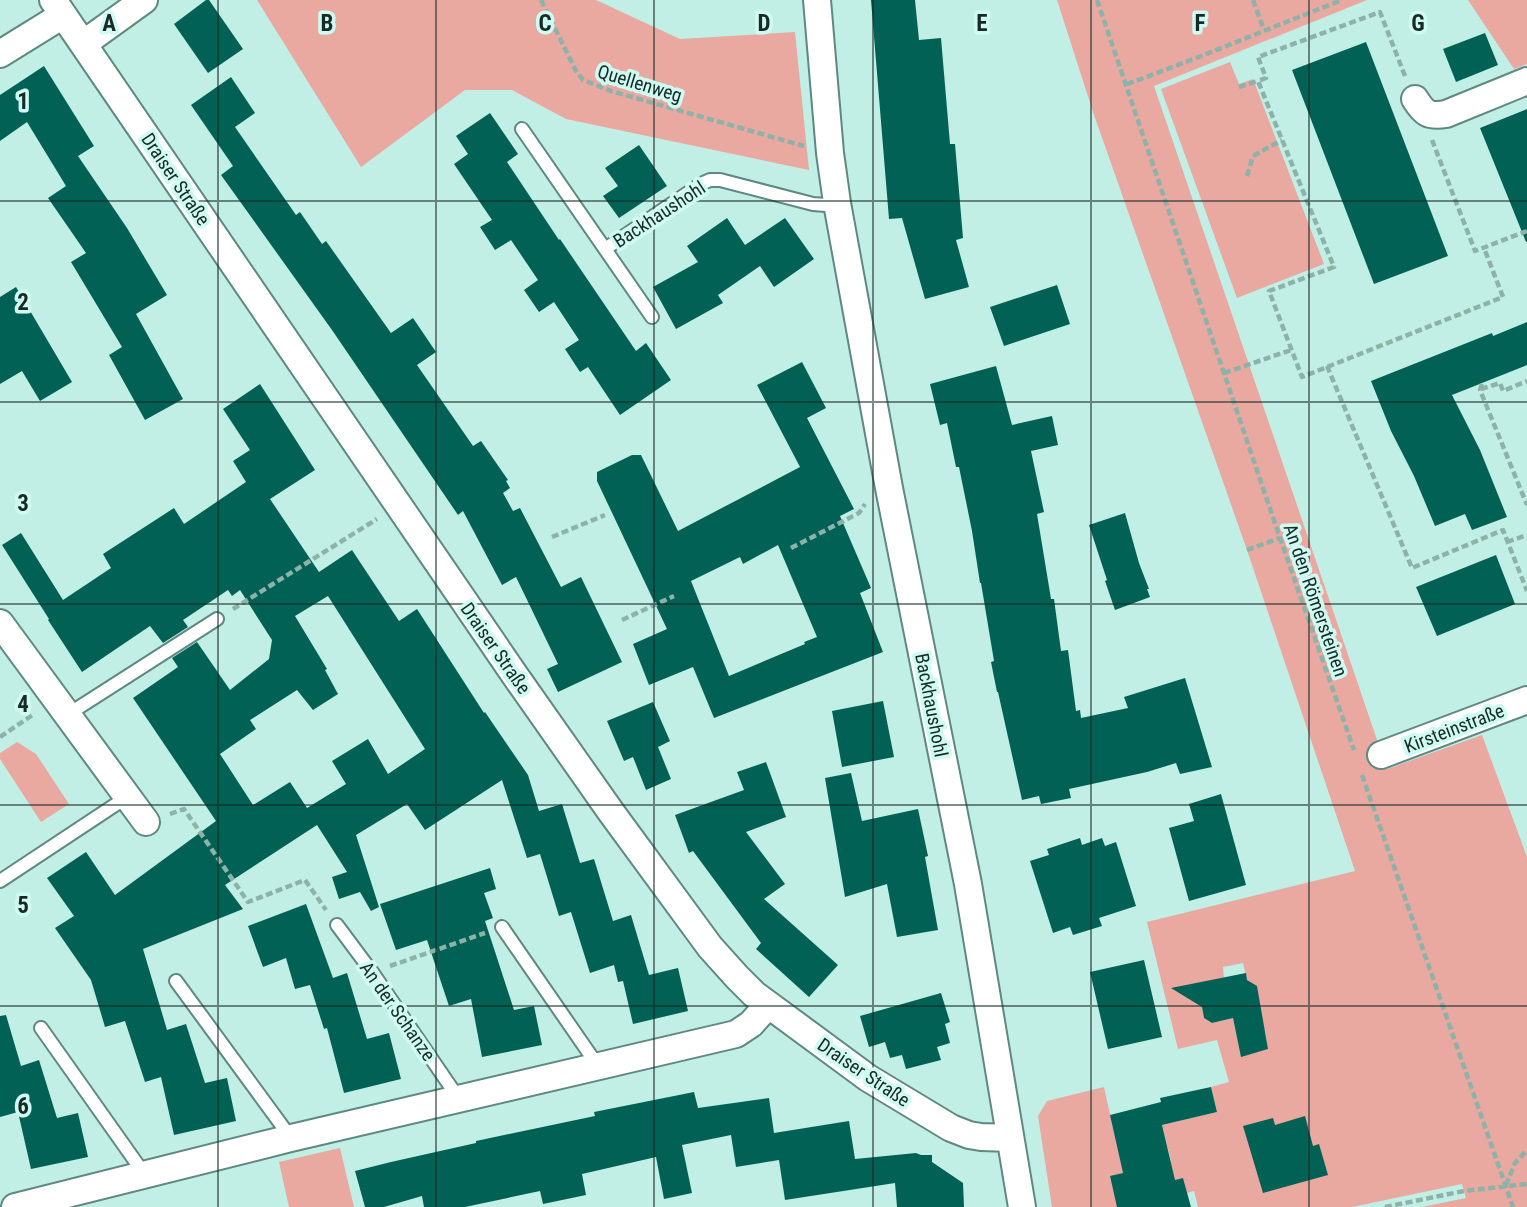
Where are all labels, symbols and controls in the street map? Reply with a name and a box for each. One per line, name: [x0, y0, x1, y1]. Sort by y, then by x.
text: A: [102, 10, 116, 37]
text: B: [321, 10, 333, 37]
text: C: [538, 10, 552, 37]
text: D: [758, 10, 771, 37]
text: E: [976, 10, 988, 37]
text: F: [1195, 10, 1206, 37]
text: G: [1411, 10, 1425, 37]
street label: Quellenweg: [595, 60, 685, 107]
text: 1: [17, 88, 29, 115]
street label: Draiser Straße: [136, 129, 215, 230]
street label: Backhaushohl: [609, 176, 710, 253]
text: 2: [17, 289, 29, 316]
text: 3: [17, 490, 29, 517]
street label: An den Römersteinen: [1279, 521, 1352, 680]
street label: Draiser Straße: [456, 598, 536, 698]
street label: Backhaushohl: [910, 651, 953, 759]
text: 4: [17, 691, 29, 718]
street label: Kirsteinstraße: [1401, 699, 1507, 758]
text: 5: [17, 892, 29, 919]
street label: An der Schanze: [355, 957, 440, 1066]
street label: Draiser Straße: [813, 1033, 914, 1112]
text: 6: [17, 1093, 29, 1120]

